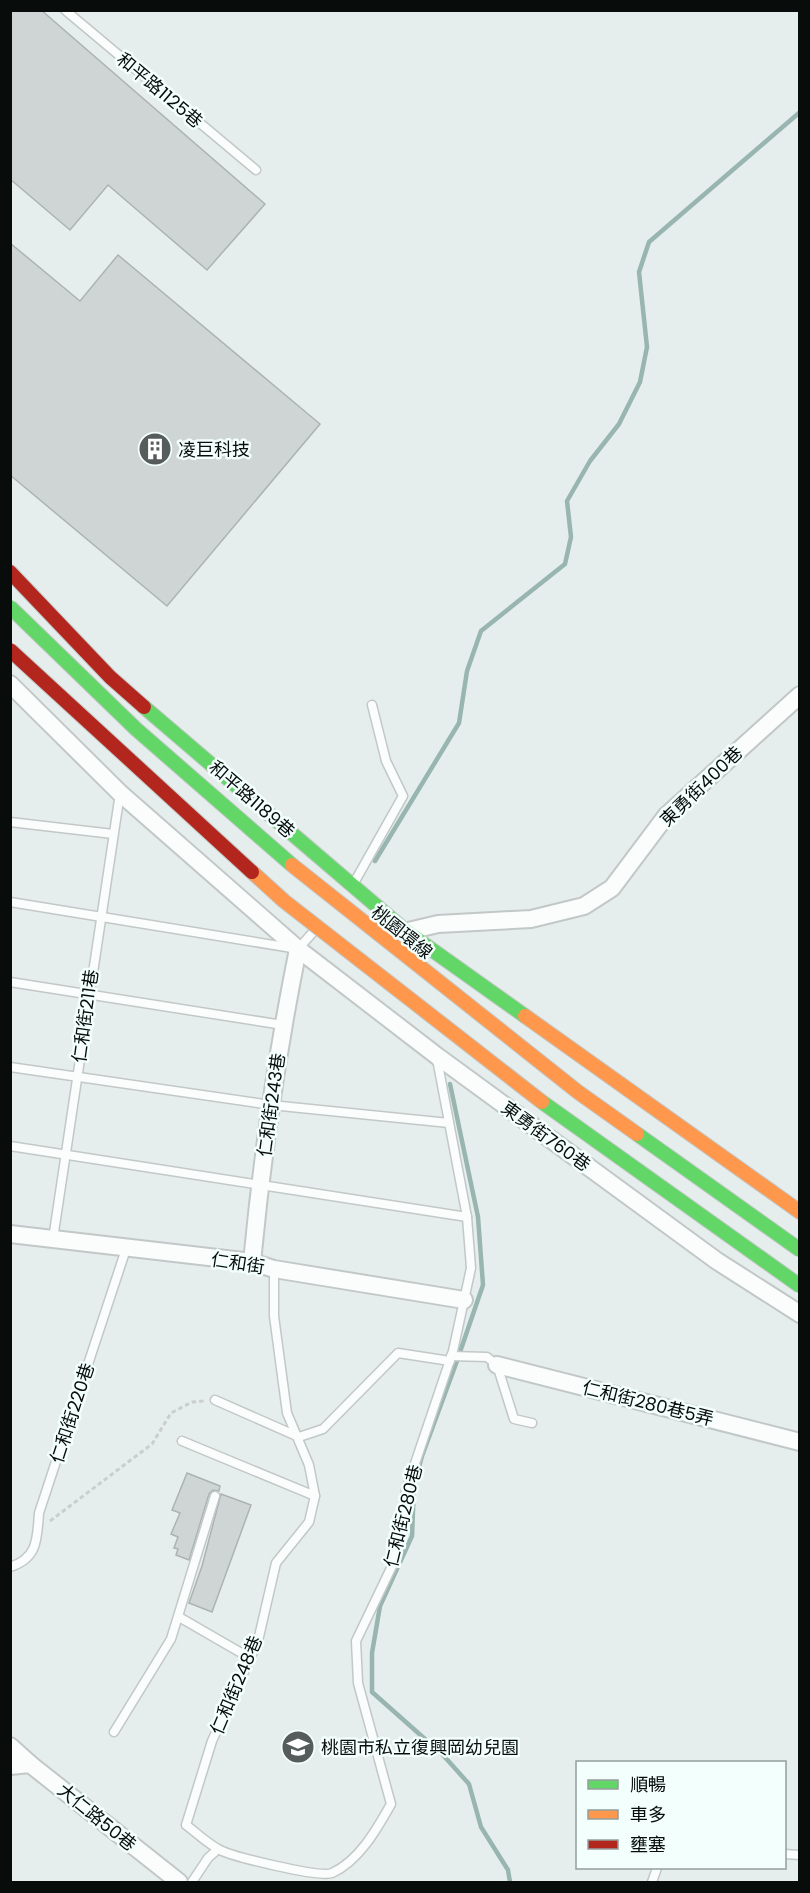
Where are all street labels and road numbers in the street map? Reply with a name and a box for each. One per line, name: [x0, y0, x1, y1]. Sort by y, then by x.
street label: 和平路1125巷: [112, 47, 208, 133]
street label: 東勇街400巷: [654, 740, 748, 832]
street label: 和平路1189巷: [204, 755, 300, 843]
street label: 桃園環線: [366, 900, 438, 964]
street label: 仁和街211巷: [66, 968, 104, 1064]
street label: 仁和街243巷: [251, 1052, 291, 1158]
street label: 東勇街760巷: [496, 1095, 596, 1177]
street label: 仁和街: [209, 1246, 267, 1280]
street label: 仁和街220巷: [44, 1360, 100, 1466]
street label: 仁和街280巷5弄: [580, 1375, 716, 1431]
street label: 仁和街280巷: [378, 1462, 428, 1570]
street label: 仁和街248巷: [204, 1632, 268, 1738]
street label: 大仁路50巷: [52, 1778, 142, 1856]

